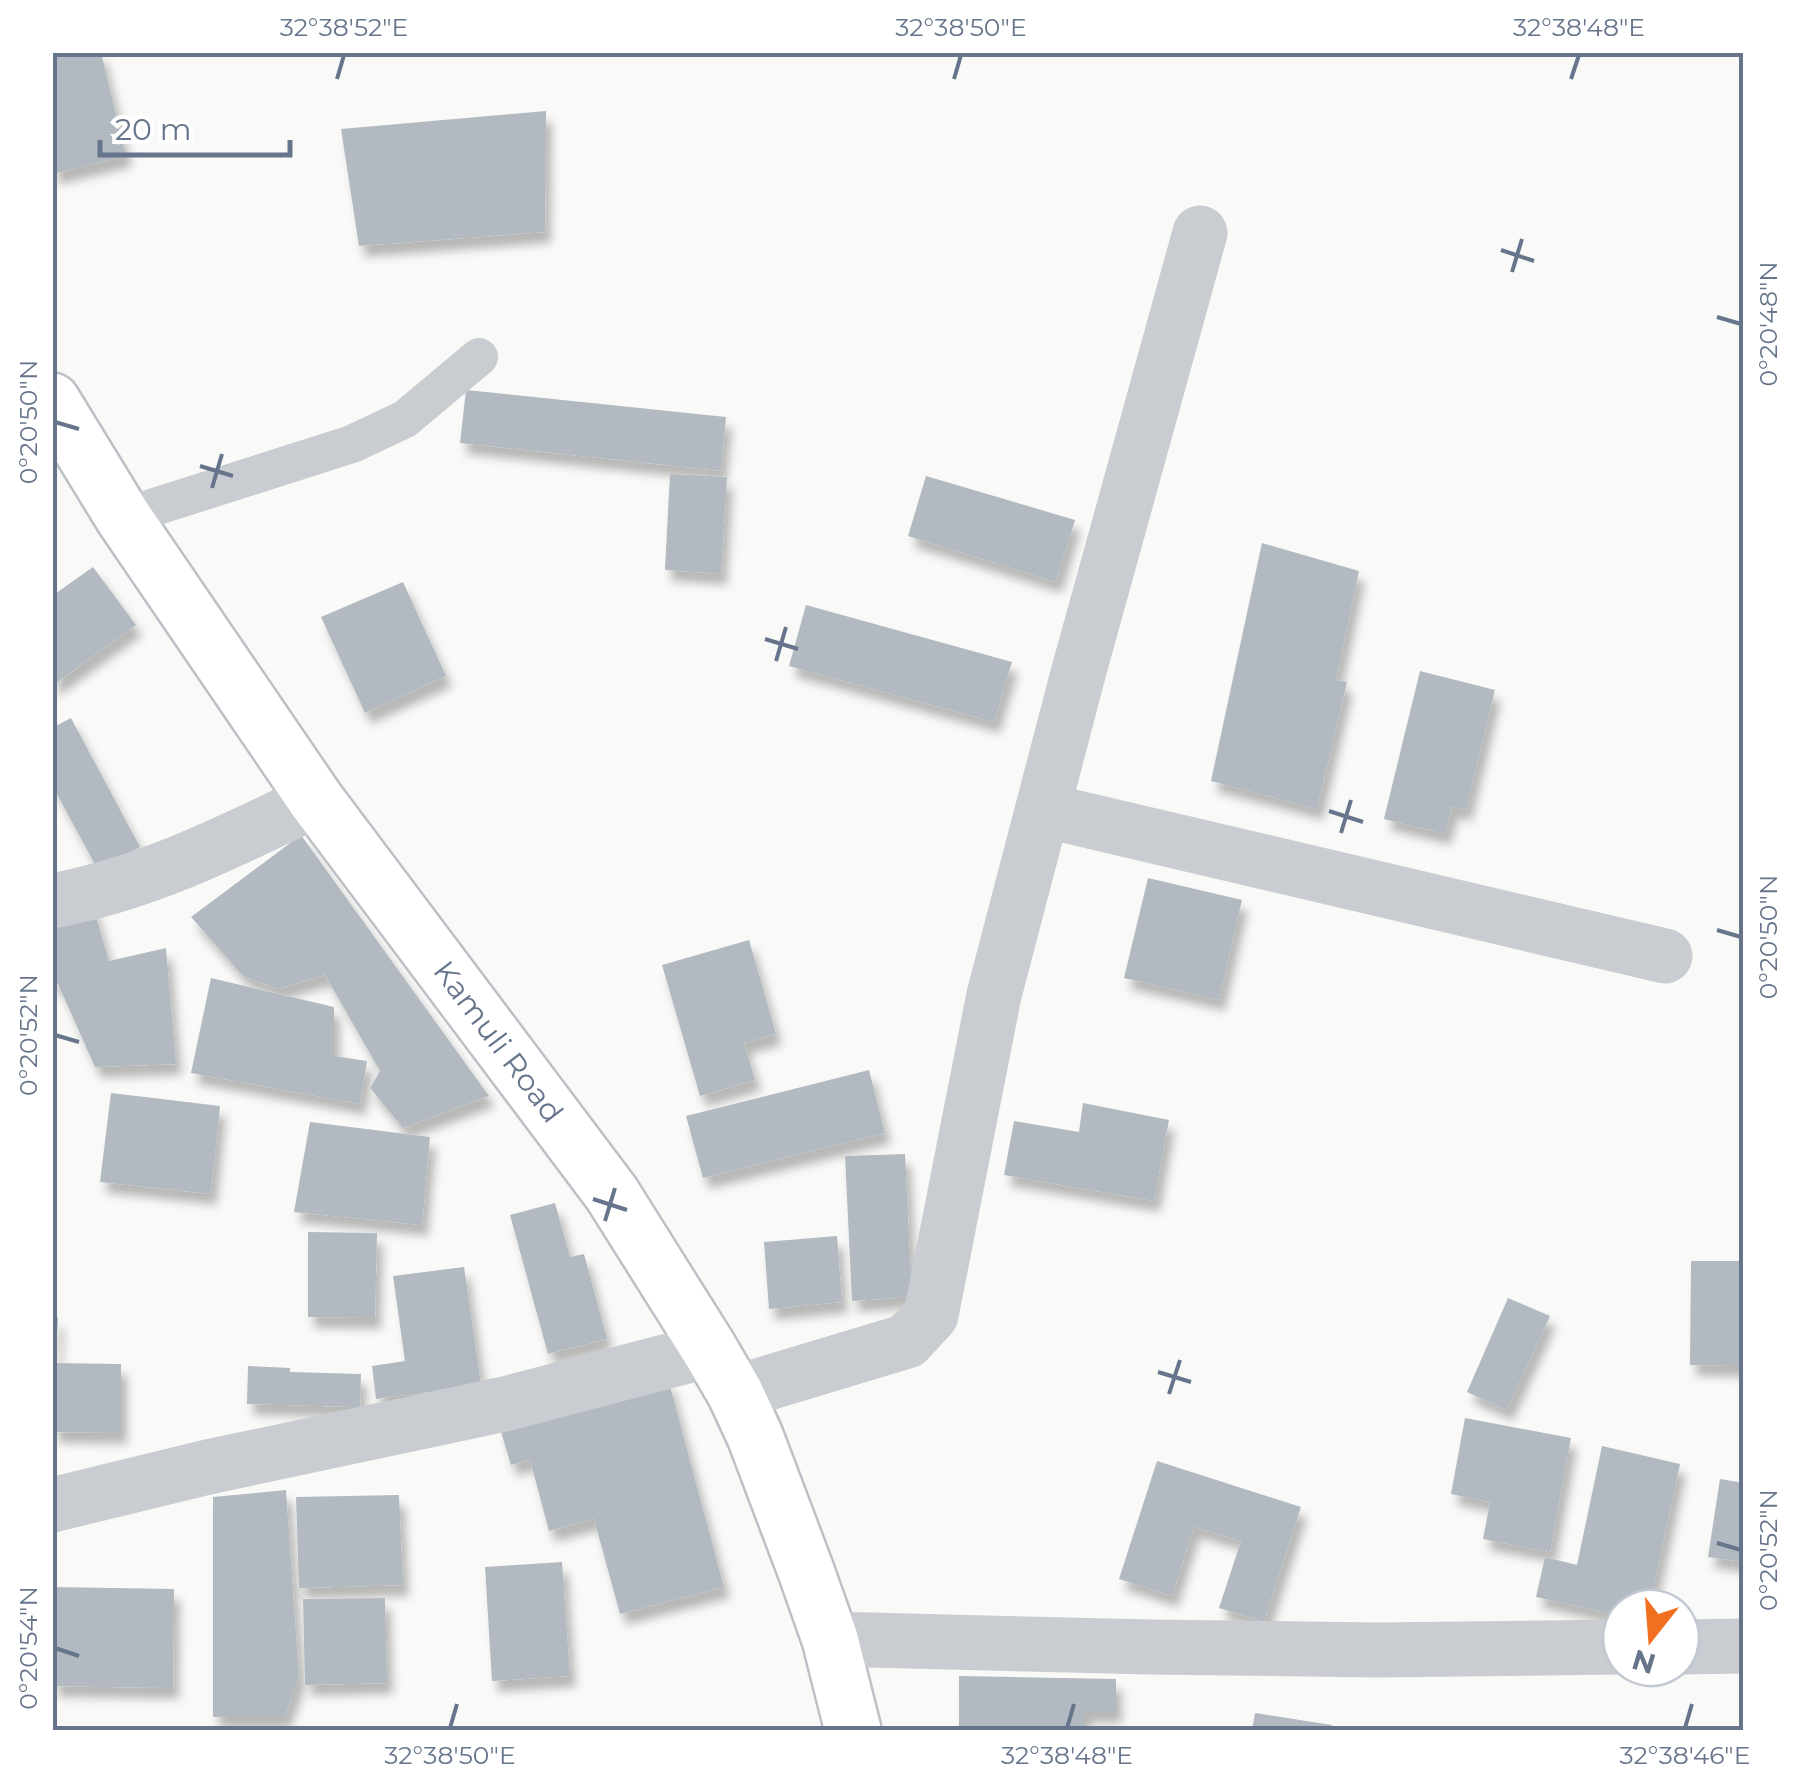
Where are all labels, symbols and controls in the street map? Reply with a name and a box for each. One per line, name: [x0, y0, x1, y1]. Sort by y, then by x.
text: 32°38'52"E: [280, 12, 408, 42]
text: 32°38'50"E: [895, 12, 1027, 42]
text: 32°38'48"E: [1513, 12, 1645, 42]
scale bar: [100, 95, 290, 157]
text: 20 m: [115, 111, 192, 148]
text: 0°20'48"N: [1753, 261, 1783, 387]
text: 0°20'50"N: [13, 360, 43, 484]
text: 0°20'50"N: [1753, 875, 1783, 999]
street label: Kamuli Road: [426, 953, 571, 1130]
text: 0°20'52"N: [13, 974, 43, 1096]
text: 0°20'52"N: [1753, 1489, 1783, 1611]
text: 0°20'54"N: [13, 1586, 43, 1710]
north arrow: [1601, 1588, 1701, 1688]
text: N: [1628, 1642, 1659, 1681]
text: 32°38'50"E: [384, 1740, 516, 1770]
text: 32°38'48"E: [1001, 1740, 1133, 1770]
text: 32°38'46"E: [1620, 1740, 1750, 1770]

